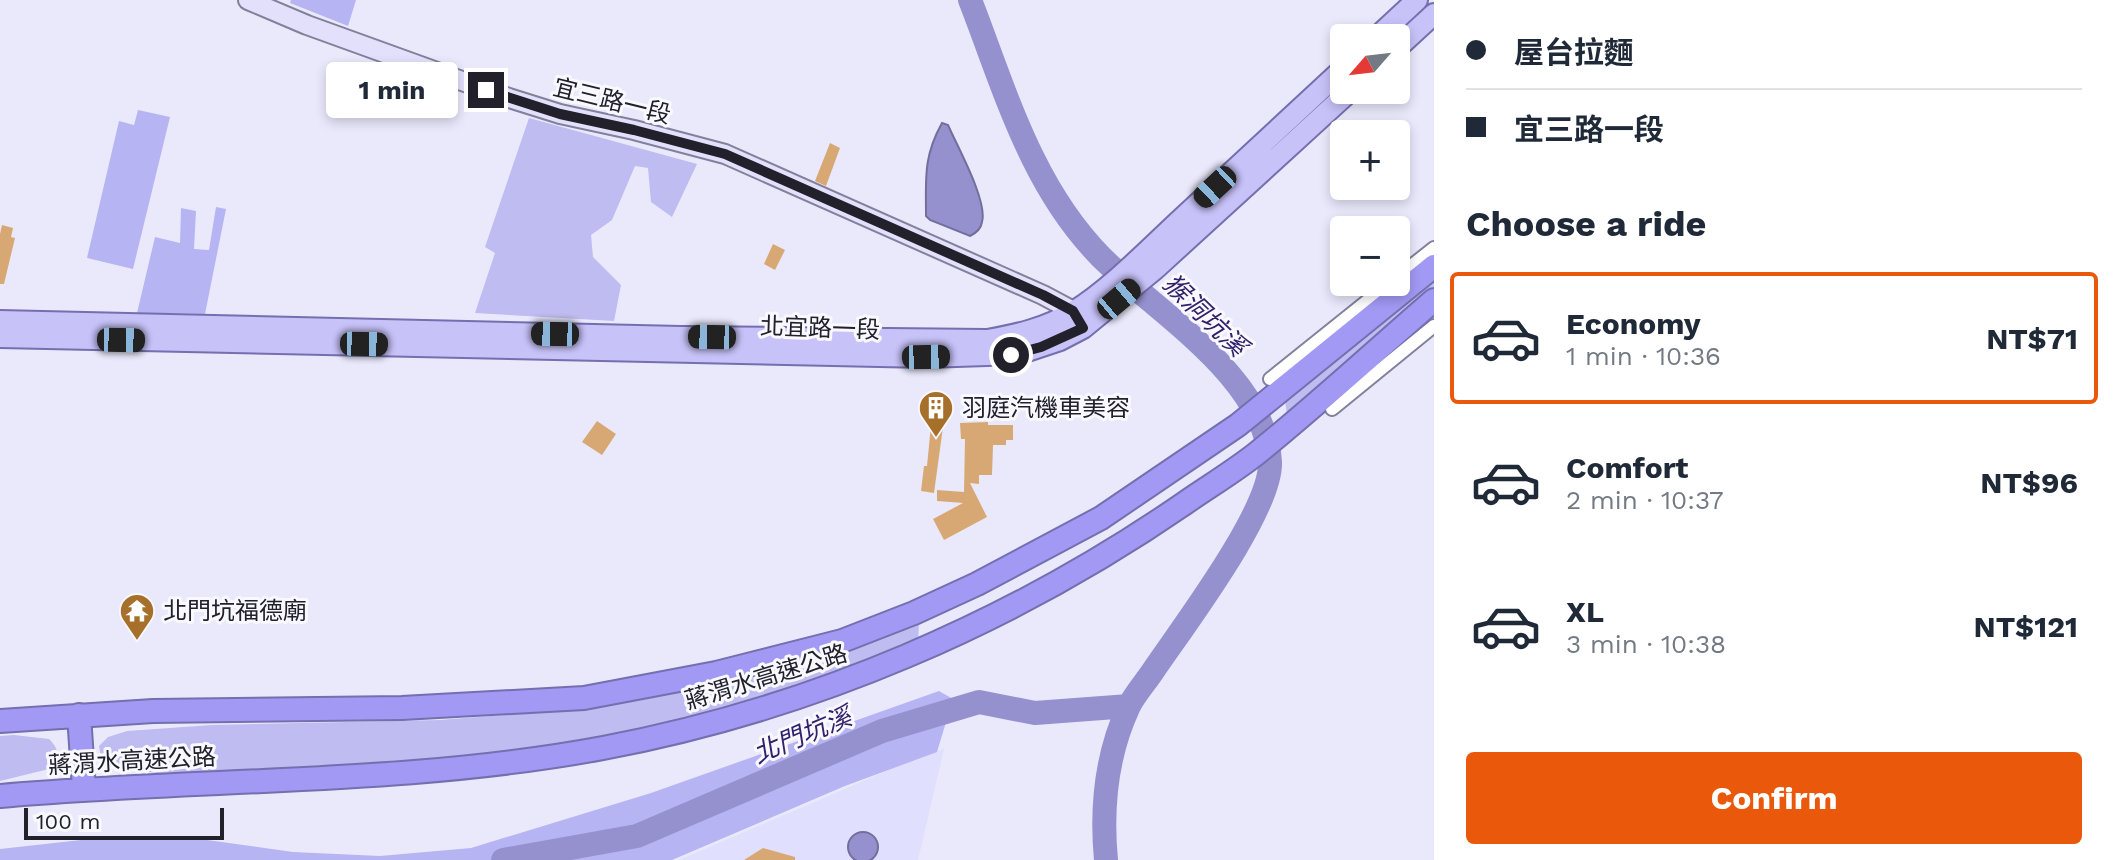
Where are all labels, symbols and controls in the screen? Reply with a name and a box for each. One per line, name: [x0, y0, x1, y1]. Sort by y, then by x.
north arrow: [1330, 24, 1410, 104]
map controls: [1330, 24, 1410, 296]
text: 屋台拉麵: [1514, 35, 1634, 70]
callout: 1 min: [326, 62, 458, 118]
route end: [468, 72, 504, 108]
street label: 宜三路一段: [550, 73, 674, 129]
text: 1 min: [359, 75, 425, 105]
text: 宜三路一段: [1514, 112, 1664, 147]
button: +: [1330, 120, 1410, 200]
car: [1189, 162, 1241, 212]
text: Choose a ride: [1466, 203, 1706, 245]
button: −: [1330, 216, 1410, 296]
water label: 猴洞坑溪: [1157, 268, 1256, 365]
car: [1093, 274, 1145, 324]
icon: car: [1470, 302, 1542, 374]
text: Economy: [1566, 306, 1701, 341]
street label: 北宜路一段: [760, 312, 880, 344]
text: NT$71: [1986, 321, 2078, 356]
car: [531, 322, 579, 346]
car: [688, 325, 736, 349]
car: [97, 328, 145, 352]
car: [340, 332, 388, 356]
route start: [993, 337, 1029, 373]
text: 1 min · 10:36: [1566, 341, 1721, 371]
car: [902, 345, 950, 369]
building icon: 羽庭汽機車美容: [917, 389, 955, 439]
place label: 羽庭汽機車美容: [962, 394, 1130, 422]
icon: car: [1470, 446, 1542, 518]
text: Comfort: [1566, 450, 1688, 485]
text: NT$96: [1980, 465, 2078, 500]
text: 2 min · 10:37: [1566, 485, 1724, 515]
icon: car: [1470, 590, 1542, 662]
temple icon: 北門坑福德廟: [118, 592, 156, 642]
text: XL: [1566, 594, 1604, 629]
place label: 北門坑福德廟: [163, 597, 307, 625]
text: NT$121: [1974, 609, 2078, 644]
text: 3 min · 10:38: [1566, 629, 1726, 659]
street label: 蔣渭水高速公路: [682, 639, 850, 715]
water label: 北門坑溪: [748, 699, 859, 769]
street label: 蔣渭水高速公路: [47, 743, 217, 779]
button: Confirm: [1466, 752, 2082, 844]
scale bar: [24, 804, 224, 840]
text: 100 m: [36, 809, 100, 834]

